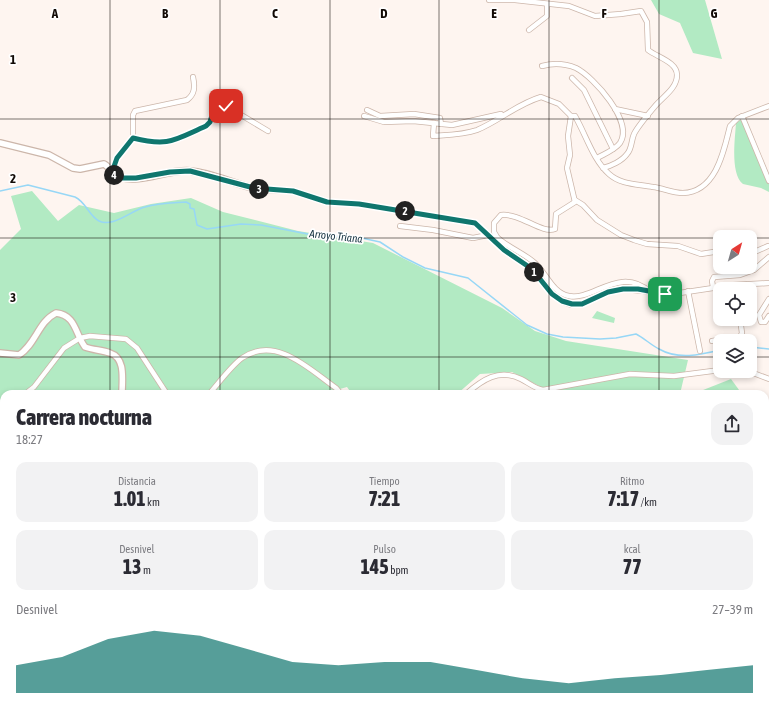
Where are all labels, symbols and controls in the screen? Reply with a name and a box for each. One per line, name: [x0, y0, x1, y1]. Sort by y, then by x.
text: A: [51, 6, 59, 21]
text: B: [162, 6, 169, 21]
text: C: [272, 6, 278, 21]
text: D: [380, 6, 388, 21]
text: E: [491, 6, 497, 21]
text: F: [601, 6, 607, 21]
text: G: [711, 6, 718, 21]
text: 1: [10, 52, 16, 67]
pin: [209, 89, 243, 123]
icon: check: [215, 95, 237, 117]
pin: 4: [104, 165, 124, 185]
text: 4: [111, 169, 117, 181]
text: 2: [10, 171, 16, 186]
pin: 3: [249, 179, 269, 199]
text: 3: [256, 183, 262, 195]
pin: 2: [395, 201, 415, 221]
text: 2: [402, 205, 408, 217]
water label: Arroyo Triana: [308, 227, 363, 245]
north arrow: [713, 230, 757, 274]
map controls: [713, 230, 757, 378]
pin: 1: [524, 262, 544, 282]
text: 1: [531, 266, 537, 278]
pin: [648, 277, 682, 311]
button: locate: [713, 282, 757, 326]
icon: arrive: [654, 283, 676, 305]
text: 3: [10, 290, 16, 305]
button: layers: [713, 334, 757, 378]
button: share: [711, 403, 753, 445]
text: Carrera nocturna: [16, 404, 152, 430]
text: 18:27: [16, 432, 43, 447]
text: Distancia: [118, 475, 156, 487]
text: Tiempo: [369, 475, 400, 487]
text: Ritmo: [620, 475, 644, 487]
text: 1.01: [114, 487, 146, 510]
text: 7:21: [369, 487, 400, 510]
text: 7:17: [607, 487, 639, 510]
text: km: [146, 496, 160, 508]
text: /km: [639, 496, 657, 508]
text: Desnivel: [119, 543, 154, 555]
text: Pulso: [373, 543, 396, 555]
text: kcal: [624, 543, 641, 555]
text: 13: [123, 555, 142, 578]
text: 145: [360, 555, 389, 578]
text: 77: [623, 555, 642, 578]
text: m: [142, 564, 151, 576]
text: bpm: [389, 564, 409, 576]
text: Desnivel: [16, 602, 58, 617]
text: 27–39 m: [712, 602, 753, 617]

